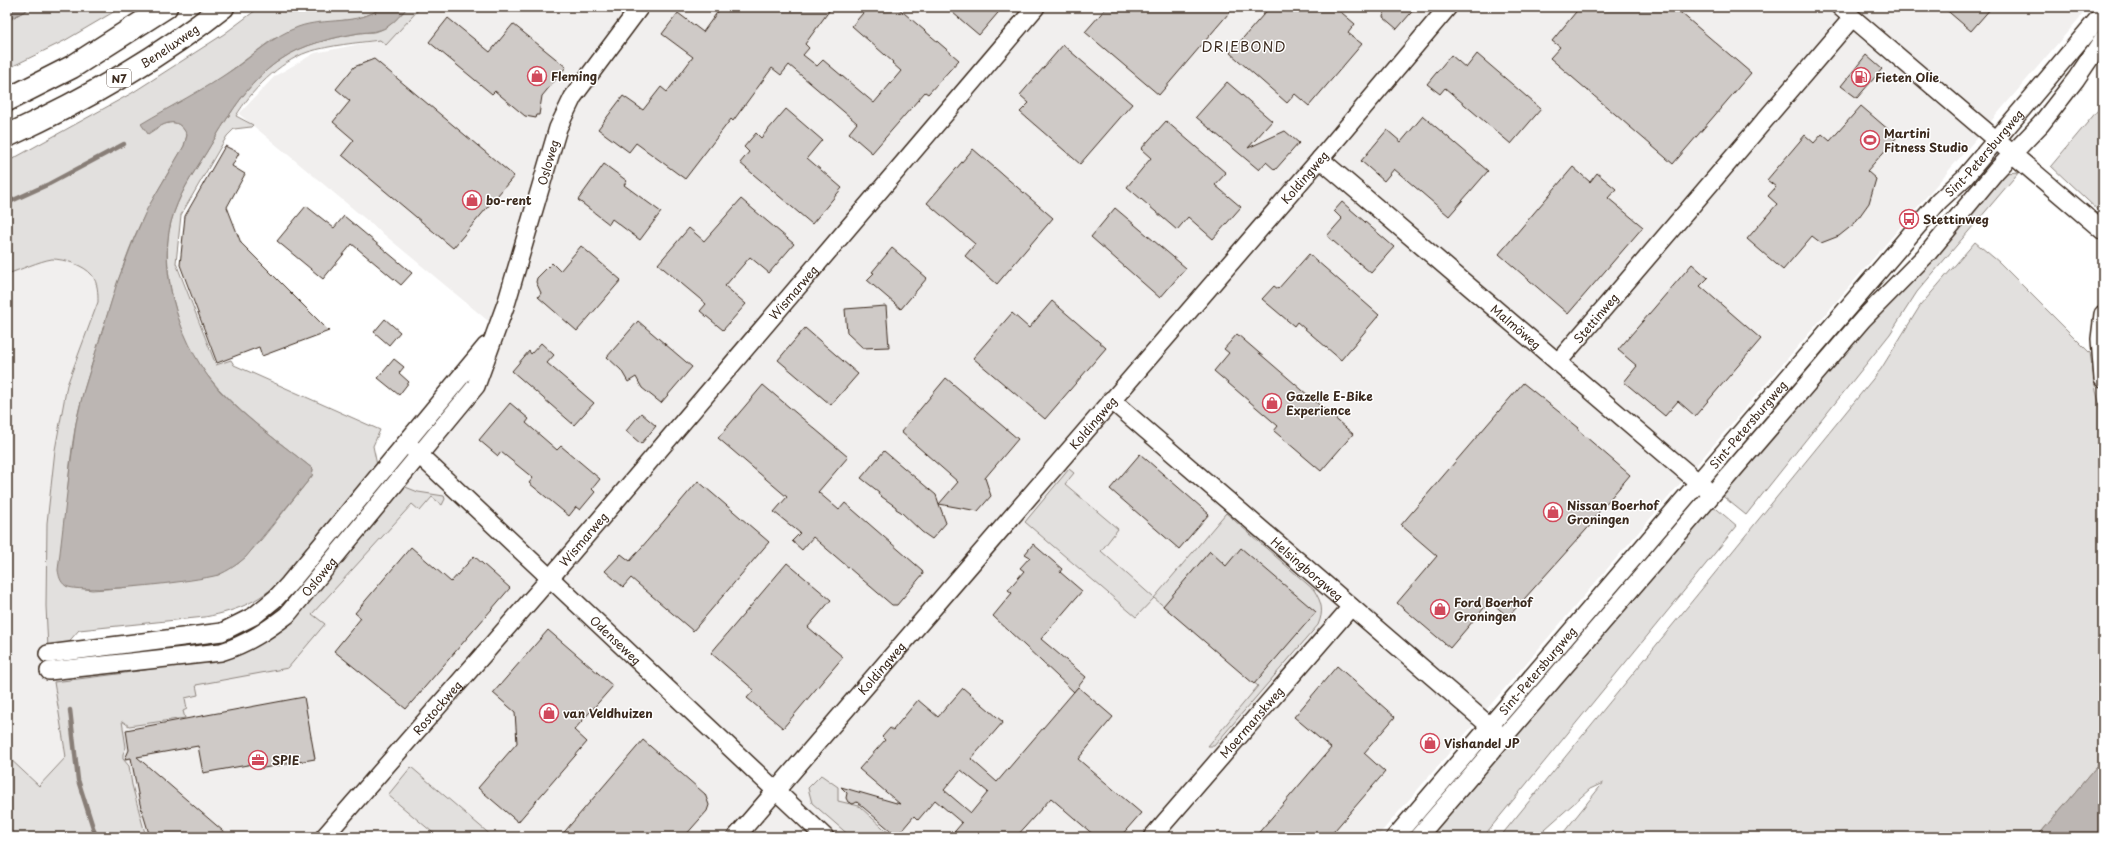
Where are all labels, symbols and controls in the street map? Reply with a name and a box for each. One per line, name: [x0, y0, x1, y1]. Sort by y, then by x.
street label: Beneluxweg: [136, 19, 203, 72]
district label: DRIEBOND: [1202, 36, 1286, 57]
shop icon: Fleming: [526, 65, 548, 87]
fuel station icon: Fieten Olie: [1850, 66, 1872, 88]
place label: Fleming: [551, 67, 597, 85]
place label: Fieten Olie: [1875, 68, 1940, 86]
road number: N7: [107, 69, 131, 87]
street label: Sint-Petersburgweg: [1941, 105, 2027, 201]
place label: Martini Fitness Studio: [1884, 124, 1968, 156]
sports icon: Martini Fitness Studio: [1859, 129, 1881, 151]
street label: Osloweg: [533, 137, 563, 187]
street label: Koldingweg: [1276, 147, 1332, 208]
shop icon: bo-rent: [461, 189, 483, 211]
place label: bo-rent: [486, 191, 532, 209]
bus stop icon: Stettinweg: [1898, 208, 1920, 230]
place label: Stettinweg: [1923, 210, 1989, 228]
street label: Wismarweg: [765, 261, 822, 324]
street label: Stettinweg: [1569, 289, 1622, 347]
street label: Malmöweg: [1487, 300, 1545, 353]
street label: Sint-Petersburgweg: [1705, 376, 1791, 473]
place label: Gazelle E-Bike Experience: [1286, 387, 1373, 419]
street label: Koldingweg: [1065, 392, 1121, 453]
shop icon: Gazelle E-Bike Experience: [1261, 392, 1283, 414]
place label: Nissan Boerhof Groningen: [1567, 496, 1660, 528]
shop icon: Nissan Boerhof Groningen: [1542, 501, 1564, 523]
street label: Wismarweg: [555, 508, 612, 570]
street label: Helsingborgweg: [1267, 533, 1347, 605]
street label: Osloweg: [297, 553, 341, 600]
place label: Ford Boerhof Groningen: [1454, 593, 1534, 625]
shop icon: Ford Boerhof Groningen: [1429, 598, 1451, 620]
street label: Odenseweg: [586, 611, 646, 669]
street label: Sint-Petersburgweg: [1494, 622, 1580, 719]
street label: Koldingweg: [854, 638, 910, 699]
street label: Rostockweg: [408, 676, 466, 739]
street label: Moermanskweg: [1215, 682, 1288, 762]
shop icon: van Veldhuizen: [538, 702, 560, 724]
place label: van Veldhuizen: [563, 704, 653, 722]
shop icon: Vishandel JP: [1419, 732, 1441, 754]
place label: Vishandel JP: [1444, 734, 1520, 752]
office icon: SPIE: [247, 749, 269, 771]
place label: SPIE: [272, 751, 300, 769]

